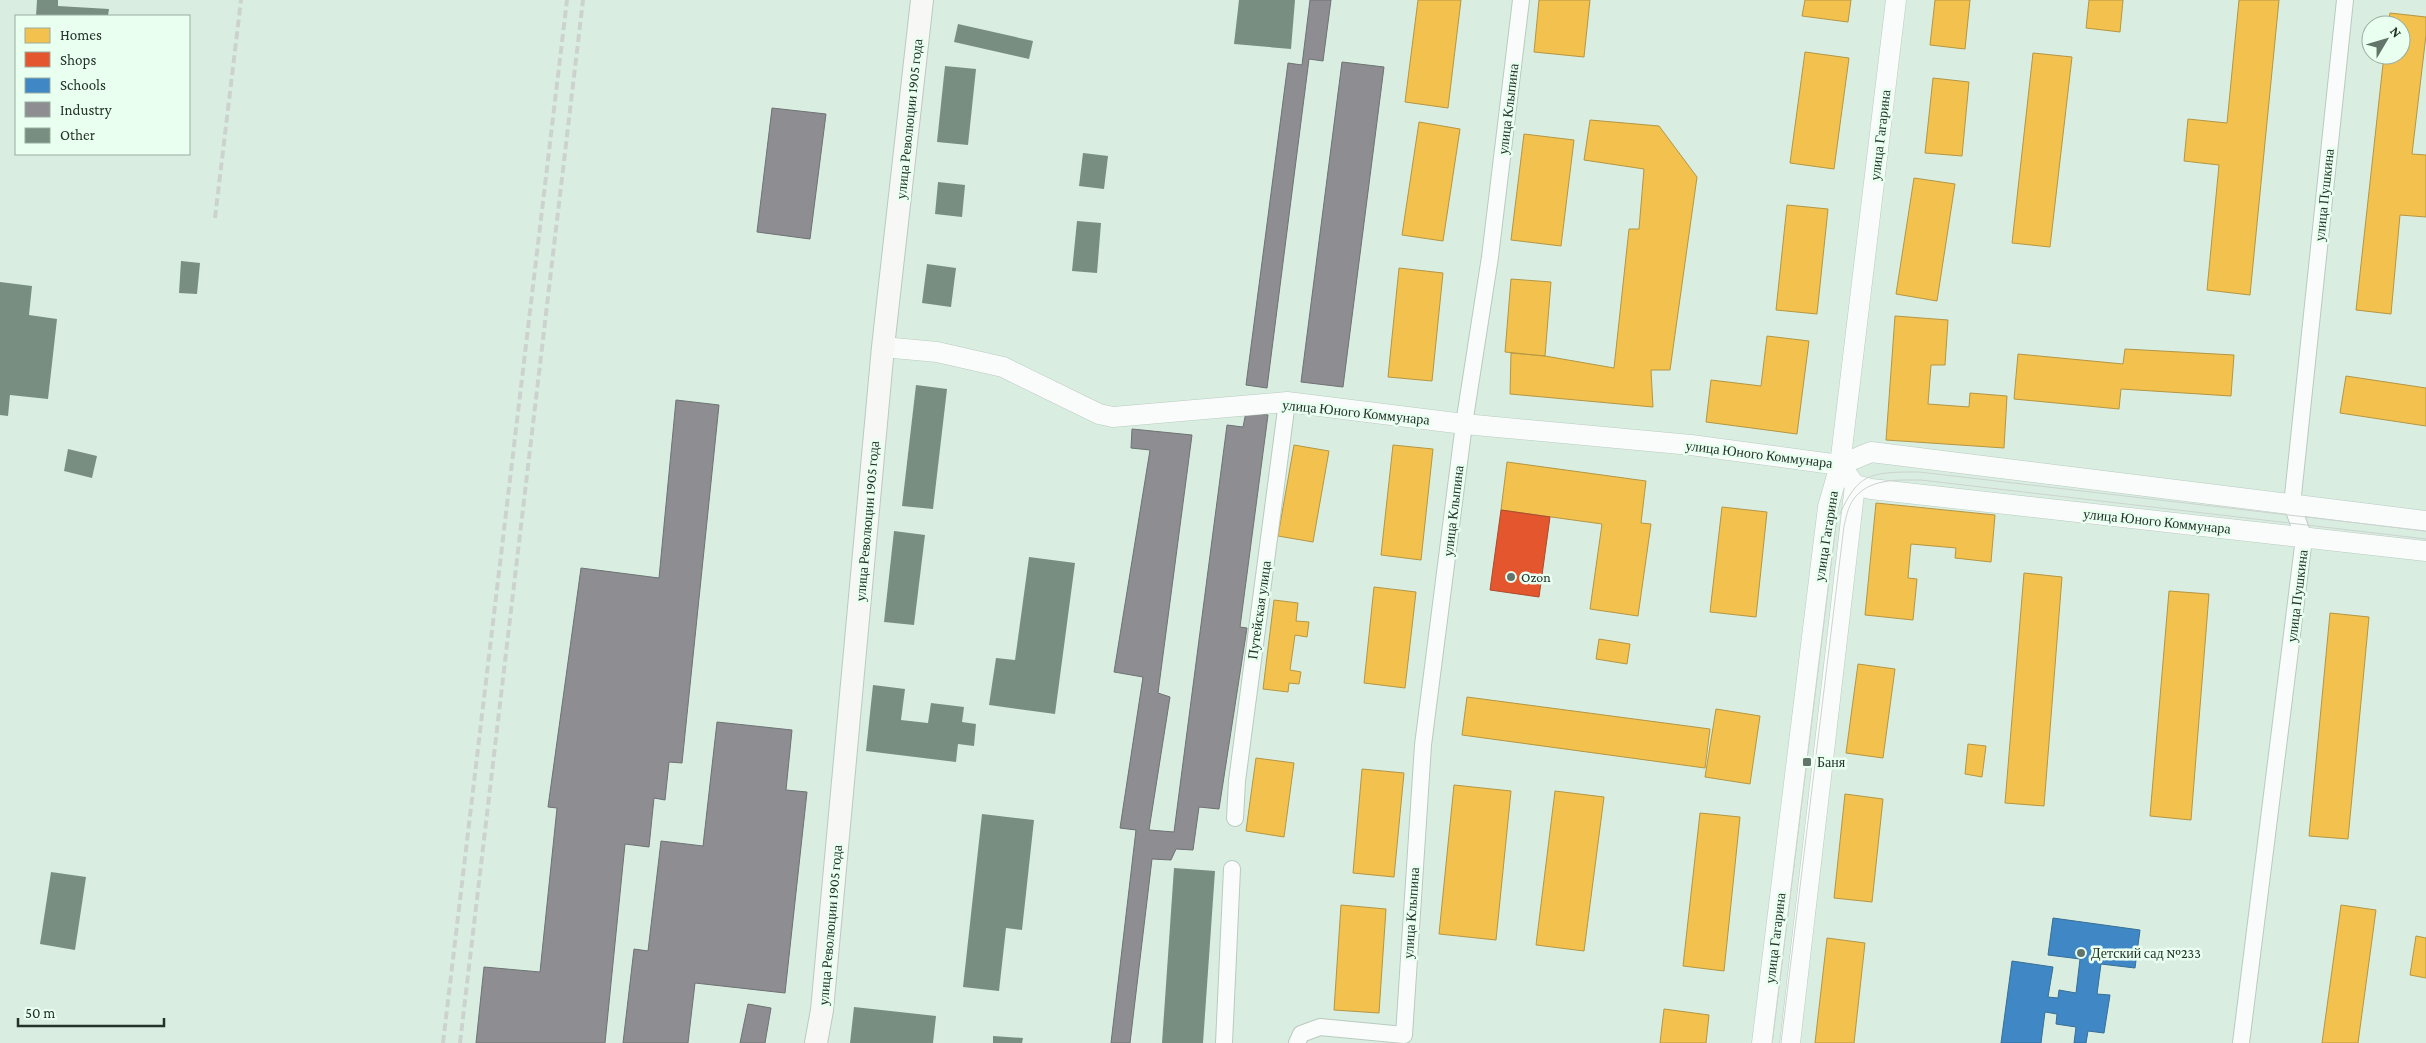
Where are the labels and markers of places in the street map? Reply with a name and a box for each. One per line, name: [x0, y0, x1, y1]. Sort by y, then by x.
place label: Ozon: [1521, 569, 1551, 585]
marker: Ozon: [1505, 571, 1517, 583]
place label: Баня: [1817, 754, 1846, 770]
marker: Баня: [1801, 756, 1813, 768]
place label: Детский сад №233: [2091, 945, 2201, 961]
marker: Детский сад №233: [2075, 947, 2087, 959]

